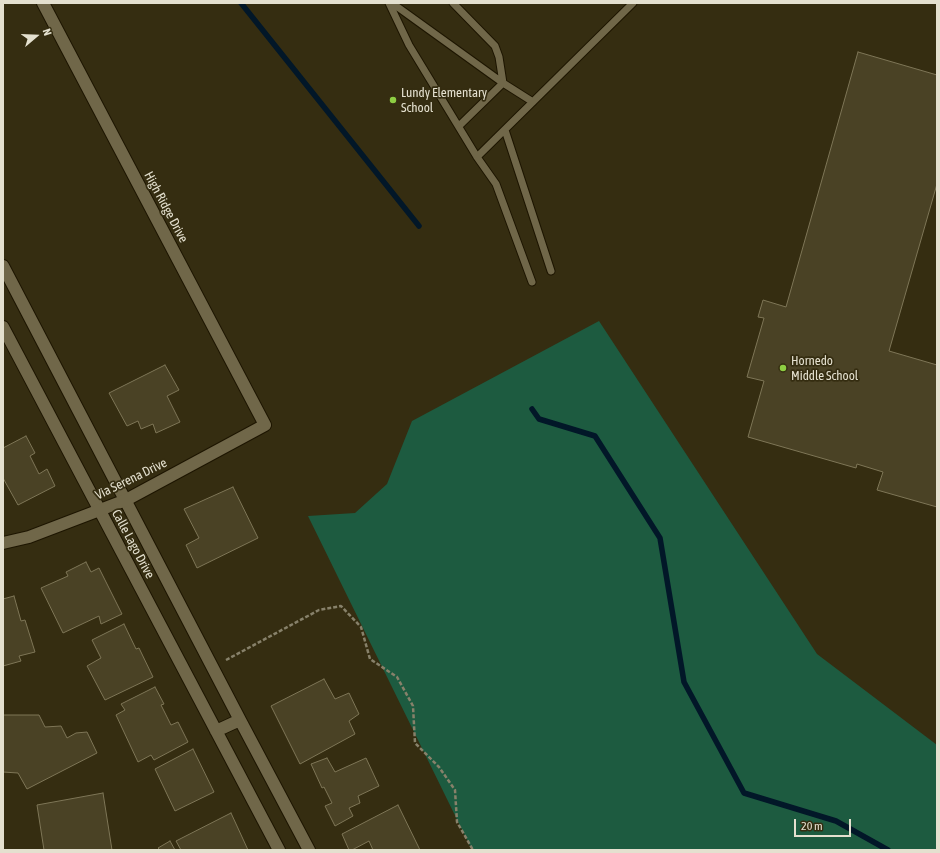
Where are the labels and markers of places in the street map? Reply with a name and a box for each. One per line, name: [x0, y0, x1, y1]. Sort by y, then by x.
place label: Lundy Elementary School: [401, 85, 487, 116]
marker: Lundy Elementary School: [388, 95, 398, 105]
place label: Hornedo Middle School: [791, 353, 858, 384]
marker: Hornedo Middle School: [778, 363, 788, 373]

